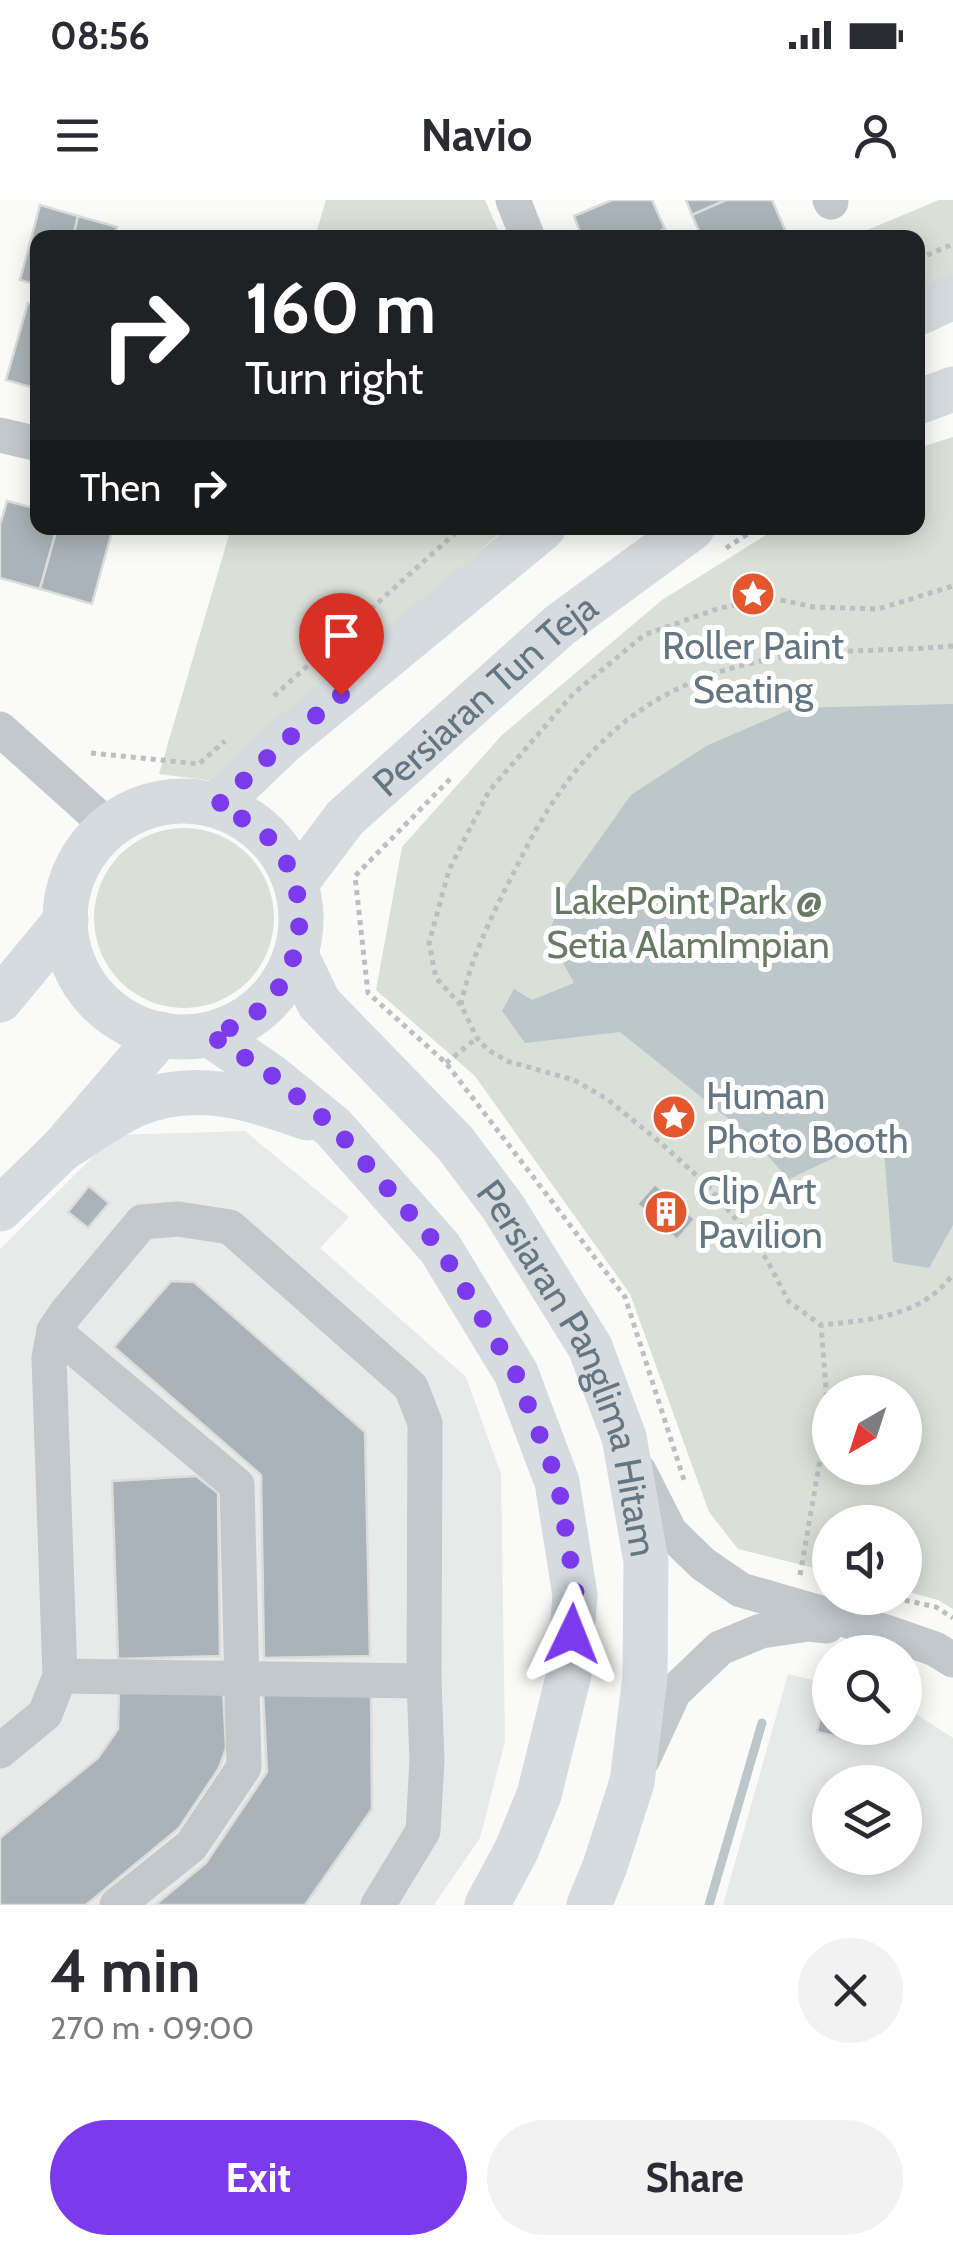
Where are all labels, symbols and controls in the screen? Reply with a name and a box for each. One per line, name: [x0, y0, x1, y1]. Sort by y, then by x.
text: 08:56: [50, 12, 150, 59]
icon: menu: [50, 108, 105, 163]
text: Navio: [421, 108, 532, 162]
icon: person: [848, 108, 903, 163]
text: 160 m: [245, 265, 436, 351]
icon: right: [80, 270, 210, 400]
text: Turn right: [245, 351, 424, 405]
icon: right: [181, 460, 236, 515]
text: Then: [80, 464, 161, 511]
place icon: Roller Paint Seating: [730, 571, 776, 617]
street label: Persiaran Tun Teja: [362, 582, 606, 806]
pin: [299, 593, 384, 696]
icon: arrive: [314, 608, 369, 663]
place label: Roller Paint Seating: [662, 622, 844, 713]
park label: LakePoint Park @ Setia AlamImpian: [546, 877, 830, 968]
place label: Human Photo Booth: [706, 1072, 909, 1163]
place icon: Human Photo Booth: [651, 1094, 697, 1140]
place label: Clip Art Pavilion: [698, 1167, 823, 1258]
street label: Persiaran Panglima Hitam: [467, 1170, 668, 1560]
building icon: Clip Art Pavilion: [643, 1189, 689, 1235]
north arrow: [812, 1375, 922, 1485]
map controls: [812, 1375, 922, 1875]
button: sound: [812, 1505, 922, 1615]
position arrow: [520, 1582, 624, 1686]
button: search: [812, 1635, 922, 1745]
button: layers: [812, 1765, 922, 1875]
text: 4 min: [50, 1934, 200, 2007]
button: close: [798, 1938, 903, 2043]
text: 270 m · 09:00: [50, 2008, 254, 2047]
button: Exit: [50, 2120, 467, 2235]
button: Share: [487, 2120, 903, 2235]

